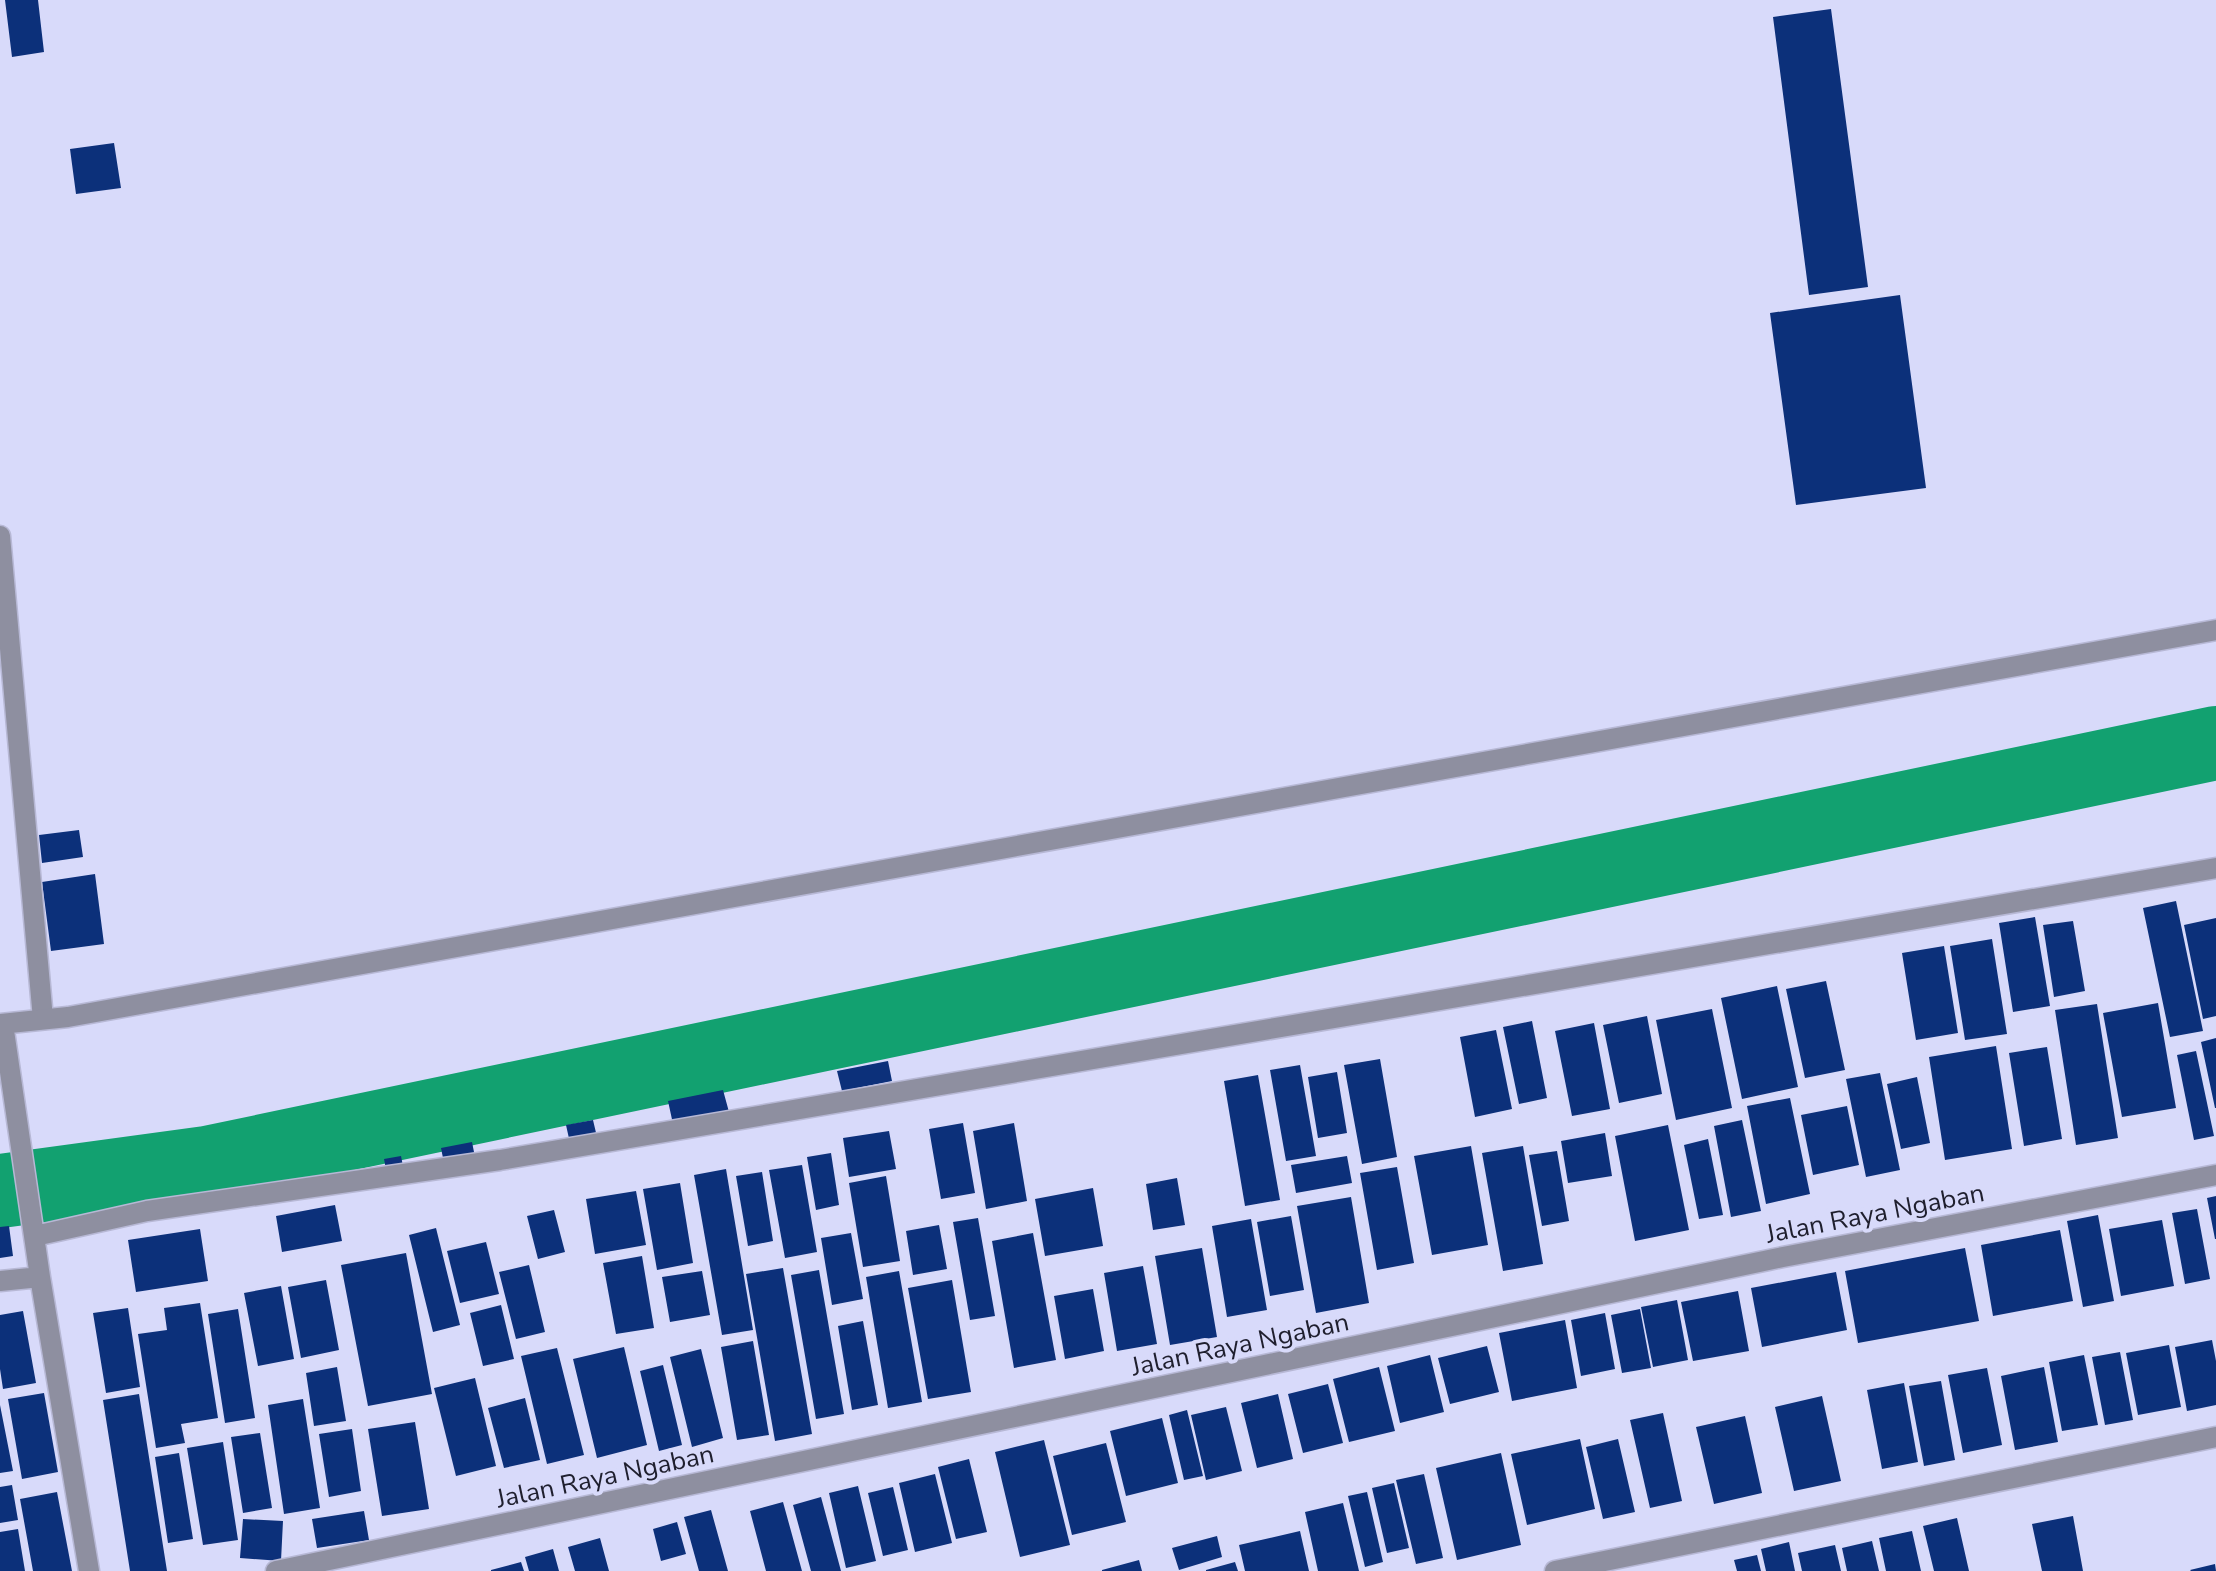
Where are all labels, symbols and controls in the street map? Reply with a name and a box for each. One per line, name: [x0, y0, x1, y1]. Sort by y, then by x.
street label: Jalan Raya Ngaban: [1762, 1175, 1987, 1252]
street label: Jalan Raya Ngaban: [1127, 1304, 1352, 1385]
street label: Jalan Raya Ngaban: [492, 1436, 717, 1517]

